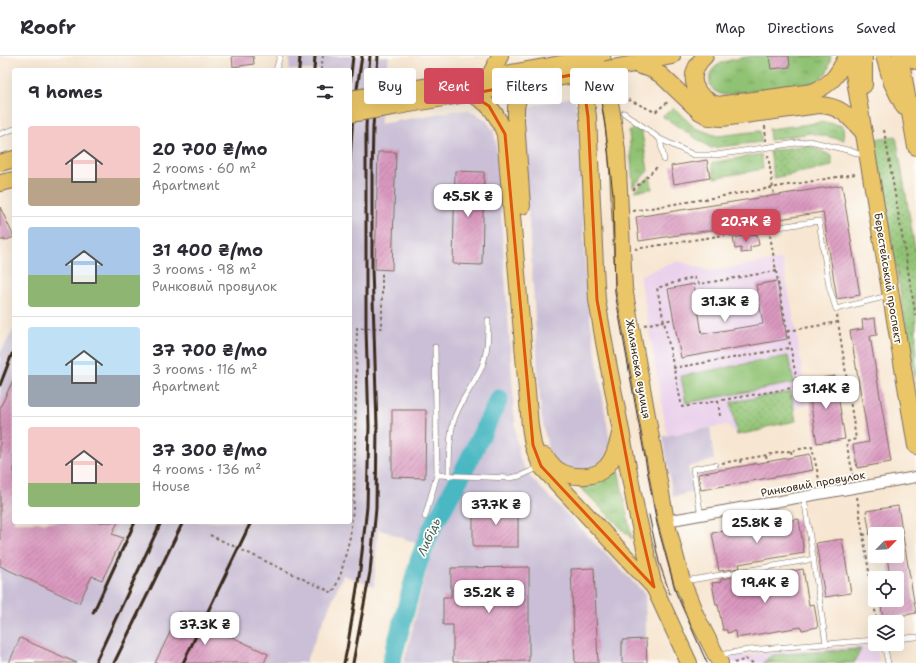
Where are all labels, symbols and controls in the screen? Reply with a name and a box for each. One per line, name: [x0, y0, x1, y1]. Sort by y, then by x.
text: Roofr: [20, 15, 76, 40]
text: Map: [716, 19, 746, 37]
text: Directions: [768, 19, 834, 37]
text: Saved: [856, 19, 896, 37]
chip: Buy: [364, 68, 416, 104]
chip: Rent: [424, 68, 484, 104]
chip: Filters: [492, 68, 562, 104]
chip: New: [570, 68, 628, 104]
text: 9 homes: [28, 81, 103, 103]
icon: filters: [314, 81, 336, 103]
text: 20 700 ₴/mo: [152, 138, 268, 160]
icon: home: [60, 142, 108, 190]
text: 2 rooms · 60 m²: [152, 160, 256, 177]
text: Apartment: [152, 177, 220, 194]
pin: 45.5K ₴: [431, 184, 505, 218]
text: 45.5K ₴: [443, 188, 493, 205]
pin: 20.7K ₴: [709, 209, 783, 243]
street label: Берестейський проспект: [870, 211, 906, 345]
text: 20.7K ₴: [721, 213, 771, 230]
text: 31 400 ₴/mo: [152, 239, 263, 261]
icon: home: [60, 243, 108, 291]
text: 3 rooms · 98 m²: [152, 261, 256, 278]
text: Ринковий провулок: [152, 278, 277, 295]
pin: 31.3K ₴: [688, 289, 762, 323]
text: 31.3K ₴: [701, 293, 749, 310]
street label: Жилянська вулиця: [622, 318, 654, 420]
text: 37 700 ₴/mo: [152, 339, 267, 361]
icon: home: [60, 343, 108, 391]
text: 3 rooms · 116 m²: [152, 361, 258, 378]
pin: 31.4K ₴: [789, 376, 863, 410]
text: Apartment: [152, 378, 220, 395]
text: 31.4K ₴: [802, 380, 850, 397]
text: 37 300 ₴/mo: [152, 439, 267, 461]
icon: home: [60, 443, 108, 491]
text: 4 rooms · 136 m²: [152, 461, 261, 478]
street label: Ринковий провулок: [760, 467, 867, 501]
text: House: [152, 478, 190, 495]
pin: 37.7K ₴: [459, 492, 533, 526]
text: 37.7K ₴: [471, 496, 521, 513]
pin: 25.8K ₴: [720, 510, 794, 544]
text: 25.8K ₴: [731, 514, 783, 531]
water label: Либідь: [413, 516, 444, 559]
north arrow: [868, 527, 904, 563]
map controls: [868, 527, 904, 651]
pin: 19.4K ₴: [728, 570, 802, 604]
button: locate: [868, 571, 904, 607]
text: 19.4K ₴: [741, 574, 789, 591]
pin: 35.2K ₴: [452, 580, 526, 614]
text: 35.2K ₴: [463, 584, 515, 601]
pin: 37.3K ₴: [168, 612, 242, 646]
button: layers: [868, 615, 904, 651]
text: 37.3K ₴: [179, 616, 231, 633]

